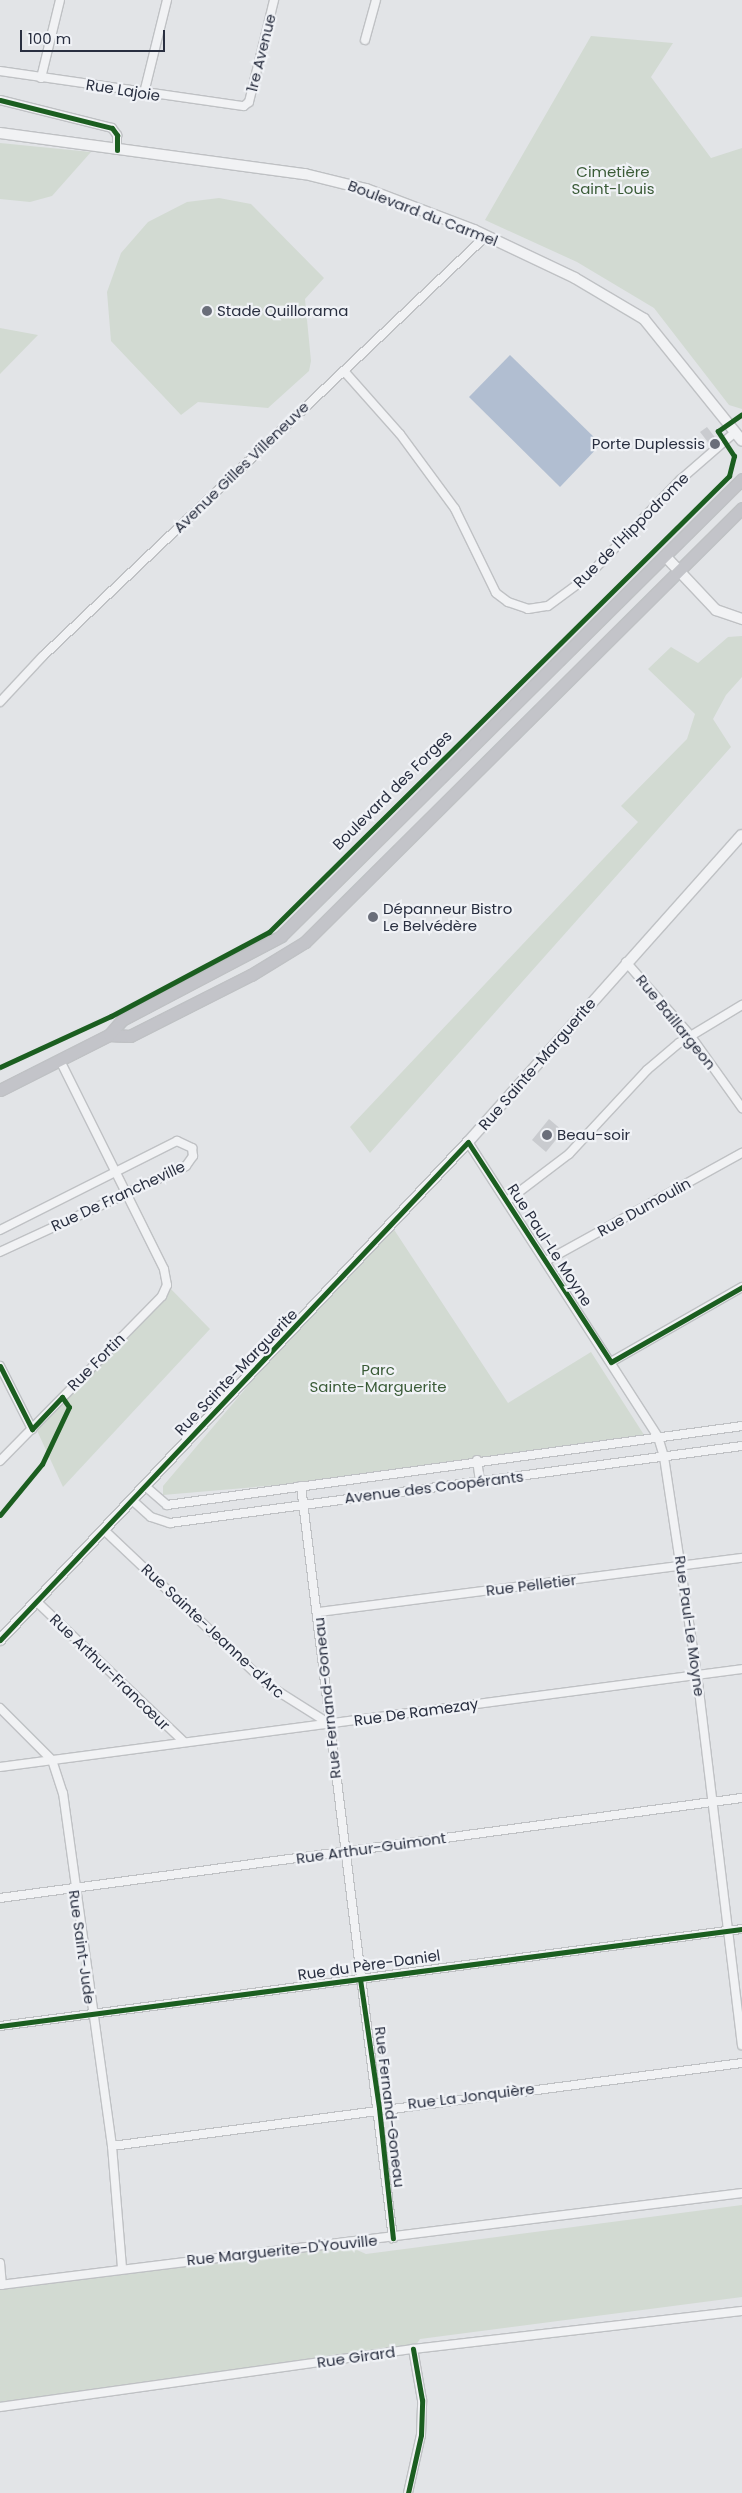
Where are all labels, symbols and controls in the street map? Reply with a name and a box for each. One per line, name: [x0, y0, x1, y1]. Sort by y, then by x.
street label: 1re Avenue: [243, 12, 279, 94]
scale bar: [22, 20, 168, 52]
text: 100 m: [28, 28, 71, 49]
street label: Rue Lajoie: [85, 75, 161, 105]
park label: Cimetière Saint-Louis: [571, 162, 655, 197]
street label: Boulevard du Carmel: [345, 176, 501, 250]
place label: Stade Quillorama: [217, 302, 348, 320]
marker: Stade Quillorama: [201, 305, 213, 317]
street label: Avenue Gilles Villeneuve: [170, 398, 312, 536]
place label: Porte Duplessis: [592, 435, 705, 453]
marker: Porte Duplessis: [709, 438, 721, 450]
street label: Rue de l'Hippodrome: [570, 469, 692, 591]
street label: Boulevard des Forges: [329, 727, 455, 853]
place label: Dépanneur Bistro Le Belvédère: [383, 899, 512, 934]
marker: Dépanneur Bistro Le Belvédère: [367, 911, 379, 923]
street label: Rue Baillargeon: [632, 971, 720, 1073]
street label: Rue Sainte-Marguerite: [475, 994, 599, 1134]
place label: Beau-soir: [557, 1126, 630, 1144]
marker: Beau-soir: [541, 1129, 553, 1141]
street label: Rue De Francheville: [48, 1157, 188, 1235]
street label: Rue Dumoulin: [594, 1174, 694, 1240]
street label: Rue Paul-Le Moyne: [504, 1181, 596, 1309]
street label: Rue Sainte-Marguerite: [171, 1305, 301, 1439]
street label: Rue Fortin: [64, 1330, 128, 1394]
park label: Parc Sainte-Marguerite: [310, 1360, 446, 1395]
street label: Avenue des Coopérants: [343, 1467, 525, 1507]
street label: Rue Paul-Le Moyne: [671, 1554, 709, 1698]
street label: Rue Sainte-Jeanne-d'Arc: [138, 1560, 288, 1702]
street label: Rue Pelletier: [485, 1571, 577, 1599]
street label: Rue Arthur-Francœur: [46, 1610, 174, 1734]
street label: Rue Fernand-Goneau: [310, 1616, 344, 1780]
street label: Rue De Ramezay: [353, 1694, 479, 1730]
street label: Rue Arthur-Guimont: [295, 1829, 447, 1867]
street label: Rue Saint-Jude: [65, 1889, 99, 2005]
street label: Rue du Père-Daniel: [296, 1946, 442, 1984]
street label: Rue Fernand-Goneau: [371, 2025, 409, 2189]
street label: Rue La Jonquière: [407, 2079, 535, 2113]
street label: Rue Marguerite-D'Youville: [186, 2231, 378, 2269]
street label: Rue Girard: [316, 2343, 396, 2371]

